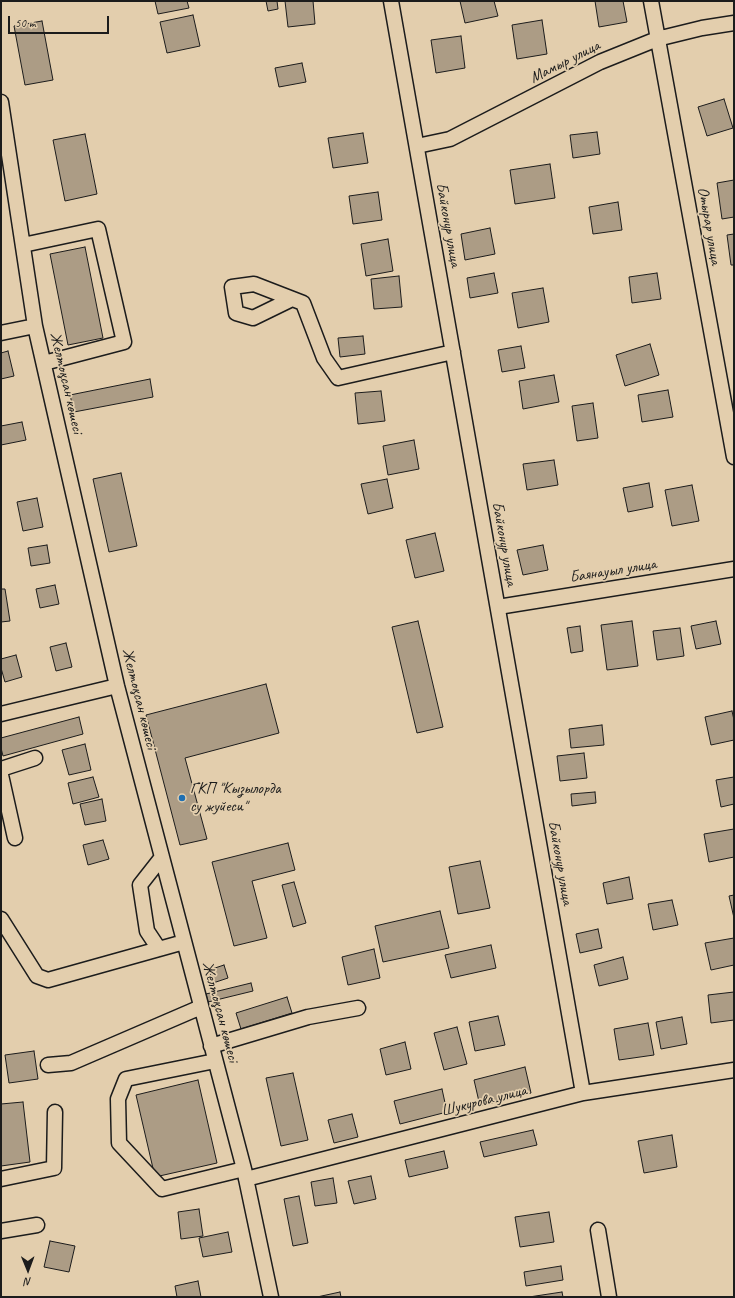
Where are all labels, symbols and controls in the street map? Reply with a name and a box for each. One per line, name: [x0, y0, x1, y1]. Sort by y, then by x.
scale bar: [10, 8, 111, 34]
text: 50 m: [15, 15, 35, 31]
street label: Мамыр улица: [527, 36, 603, 88]
street label: Байконур улица: [431, 181, 465, 269]
street label: Отырар улица: [693, 186, 725, 266]
street label: Желтоқсан көшесі: [45, 330, 87, 436]
street label: Байконур улица: [487, 500, 521, 588]
street label: Баянауыл улица: [568, 555, 658, 587]
street label: Желтоқсан көшесі: [117, 646, 161, 752]
place label: ГКП "Кызылорда су жуйеси": [190, 779, 281, 817]
marker: ГКП "Кызылорда су жуйеси": [177, 793, 187, 803]
street label: Байконур улица: [543, 819, 577, 907]
street label: Желтоқсан көшесі: [197, 960, 243, 1064]
street label: Шукурова улица: [439, 1081, 529, 1121]
north arrow: [8, 1250, 48, 1290]
text: N: [25, 1275, 32, 1289]

